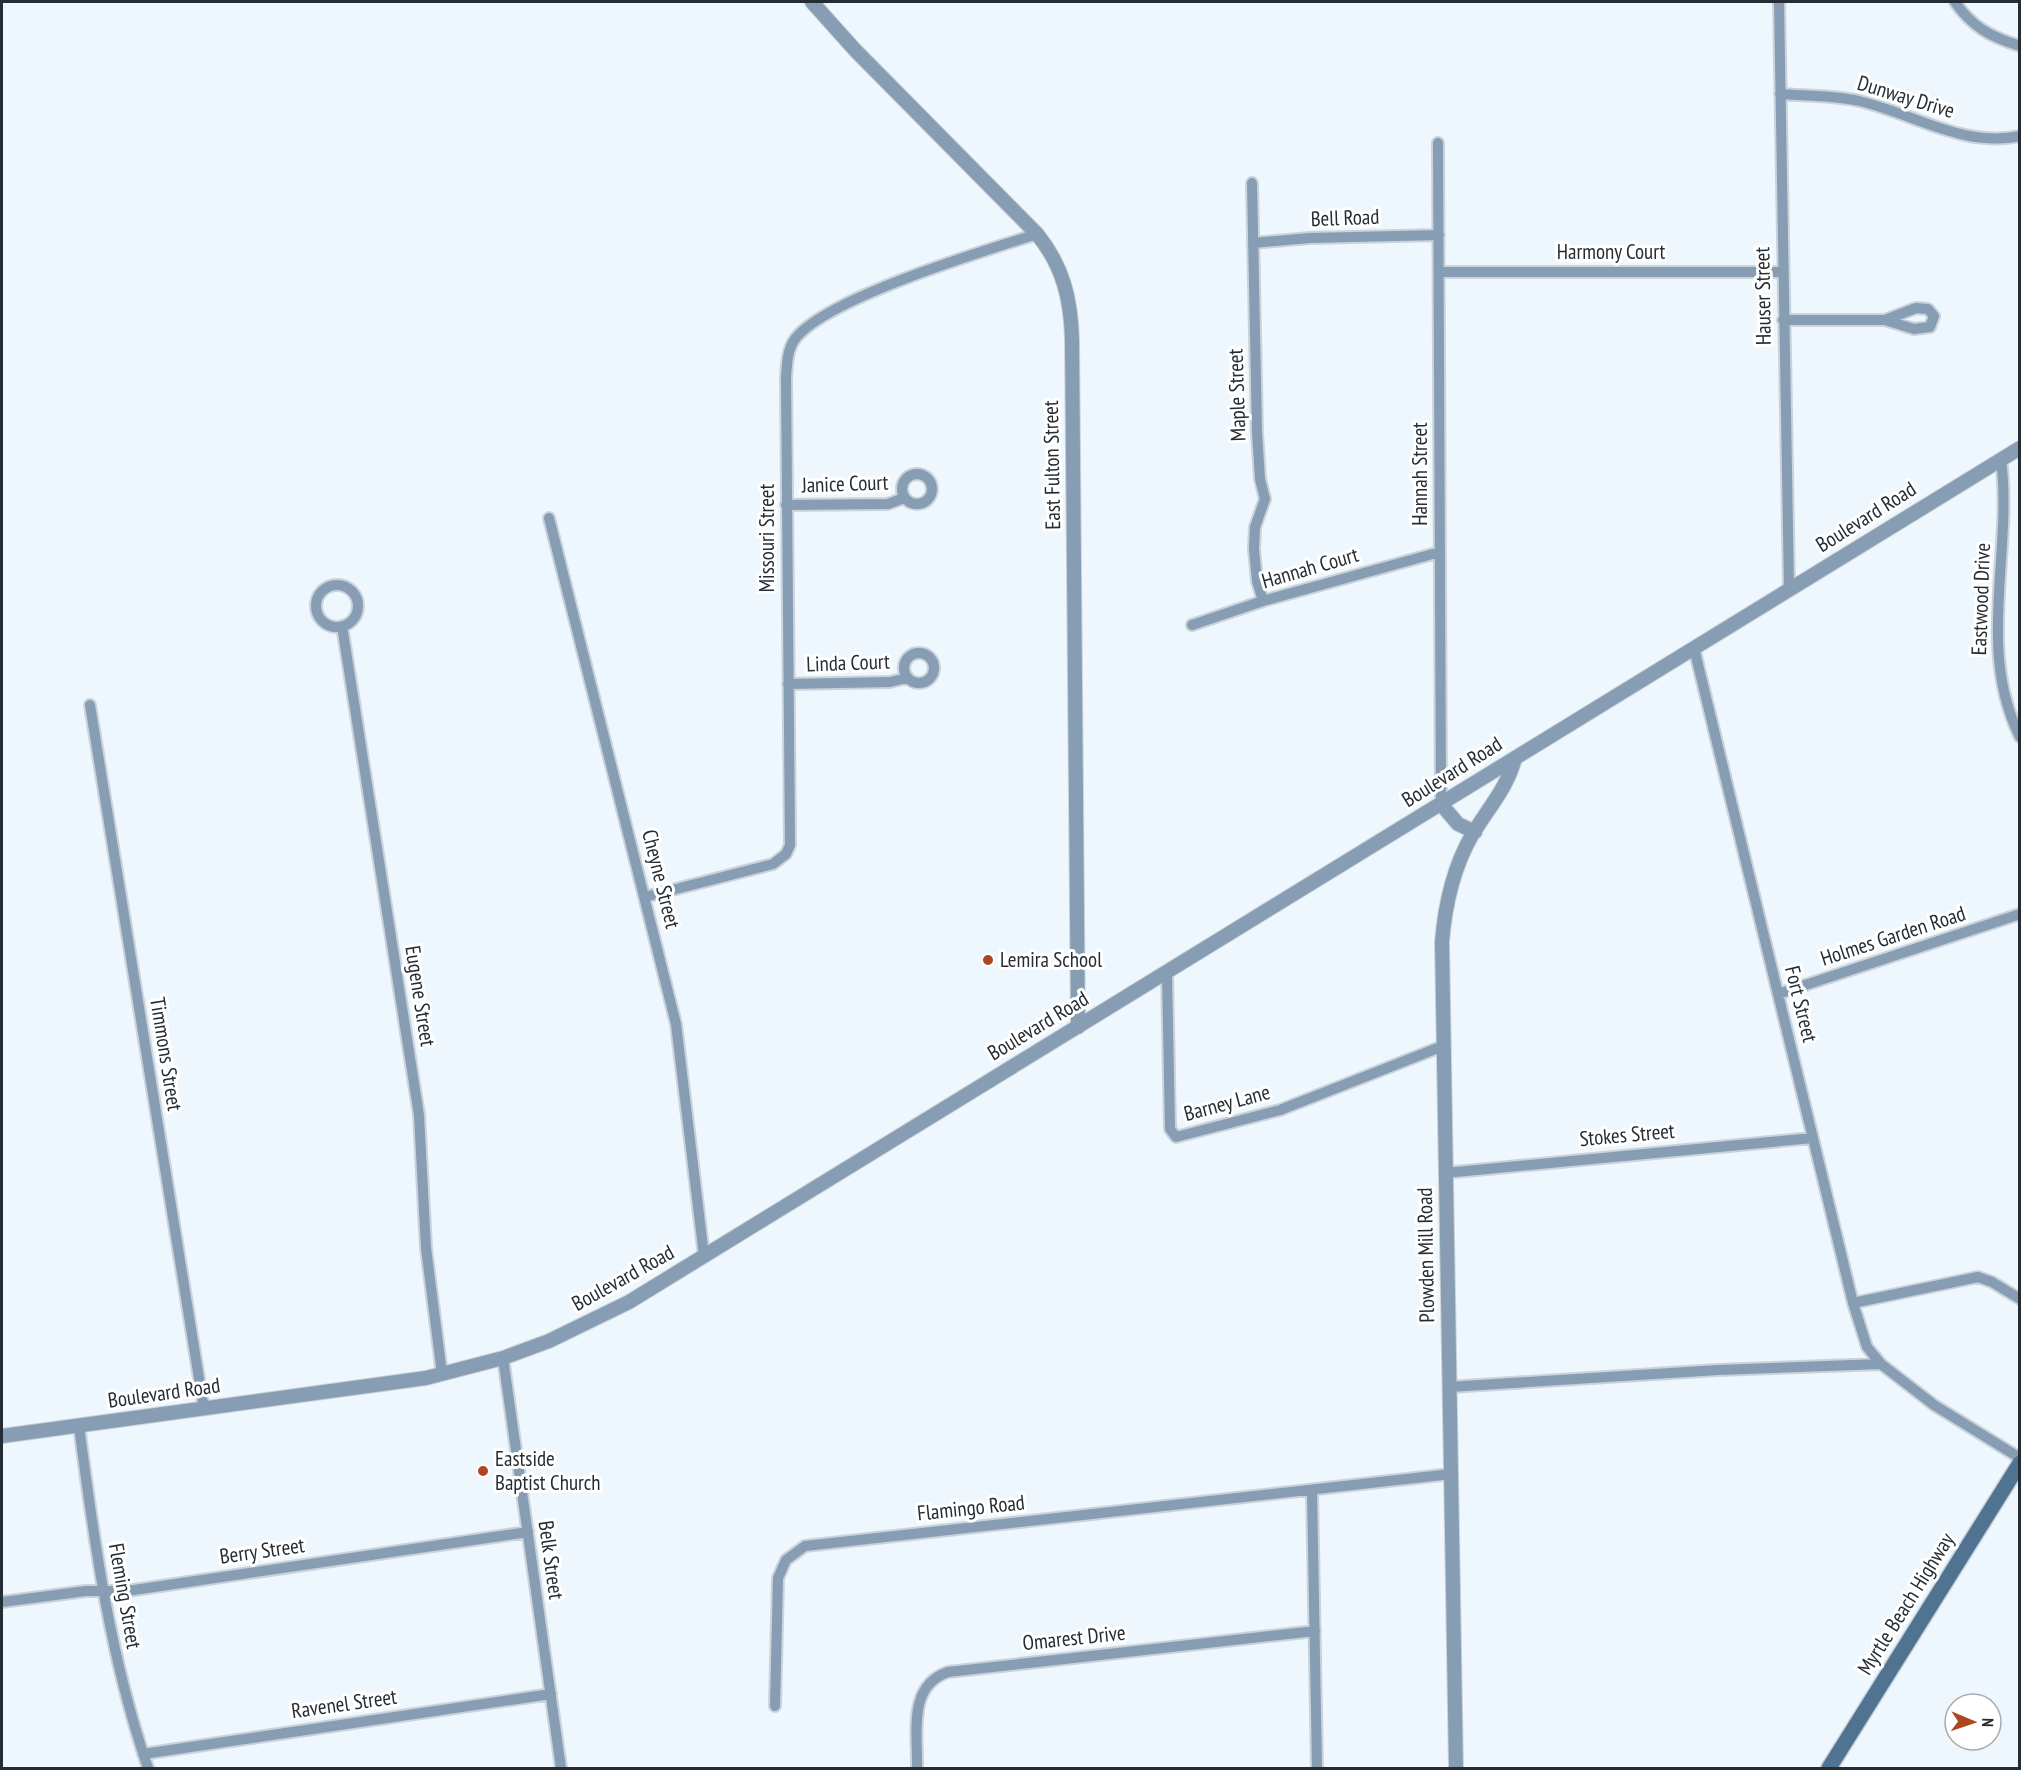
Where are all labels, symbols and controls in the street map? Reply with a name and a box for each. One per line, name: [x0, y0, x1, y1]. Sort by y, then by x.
street label: Dunway Drive: [1854, 69, 1958, 124]
street label: Bell Road: [1310, 203, 1380, 232]
street label: Harmony Court: [1557, 238, 1665, 265]
street label: Hauser Street: [1748, 246, 1777, 345]
street label: Maple Street: [1221, 348, 1252, 442]
street label: East Fulton Street: [1037, 400, 1066, 530]
street label: Hannah Street: [1406, 422, 1433, 526]
street label: Janice Court: [800, 468, 889, 499]
street label: Boulevard Road: [1811, 475, 1921, 558]
street label: Missouri Street: [753, 484, 780, 592]
street label: Hannah Court: [1258, 541, 1362, 594]
street label: Eastwood Drive: [1965, 542, 1996, 656]
street label: Linda Court: [806, 648, 890, 677]
street label: Boulevard Road: [1397, 730, 1507, 813]
street label: Cheyne Street: [636, 827, 687, 931]
street label: Holmes Garden Road: [1817, 899, 1969, 972]
street label: Eugene Street: [399, 944, 442, 1048]
place label: Lemira School: [1000, 946, 1102, 973]
marker: Lemira School: [981, 953, 995, 967]
street label: Fort Street: [1779, 963, 1824, 1045]
street label: Boulevard Road: [982, 985, 1093, 1066]
street label: Timmons Street: [144, 995, 189, 1113]
street label: Barney Lane: [1181, 1078, 1273, 1127]
street label: Stokes Street: [1578, 1117, 1676, 1152]
street label: Plowden Mill Road: [1411, 1187, 1440, 1323]
street label: Boulevard Road: [567, 1238, 679, 1317]
street label: Boulevard Road: [106, 1371, 222, 1414]
place label: Eastside Baptist Church: [495, 1445, 601, 1496]
marker: Eastside Baptist Church: [476, 1464, 490, 1478]
street label: Flamingo Road: [916, 1488, 1026, 1527]
street label: Belk Street: [533, 1519, 570, 1601]
street label: Myrtle Beach Highway: [1851, 1528, 1960, 1680]
street label: Berry Street: [218, 1531, 306, 1570]
street label: Fleming Street: [103, 1541, 148, 1651]
street label: Omarest Drive: [1021, 1619, 1127, 1656]
street label: Ravenel Street: [290, 1683, 399, 1724]
north arrow: [1943, 1692, 2003, 1752]
text: N: [1978, 1718, 1998, 1727]

